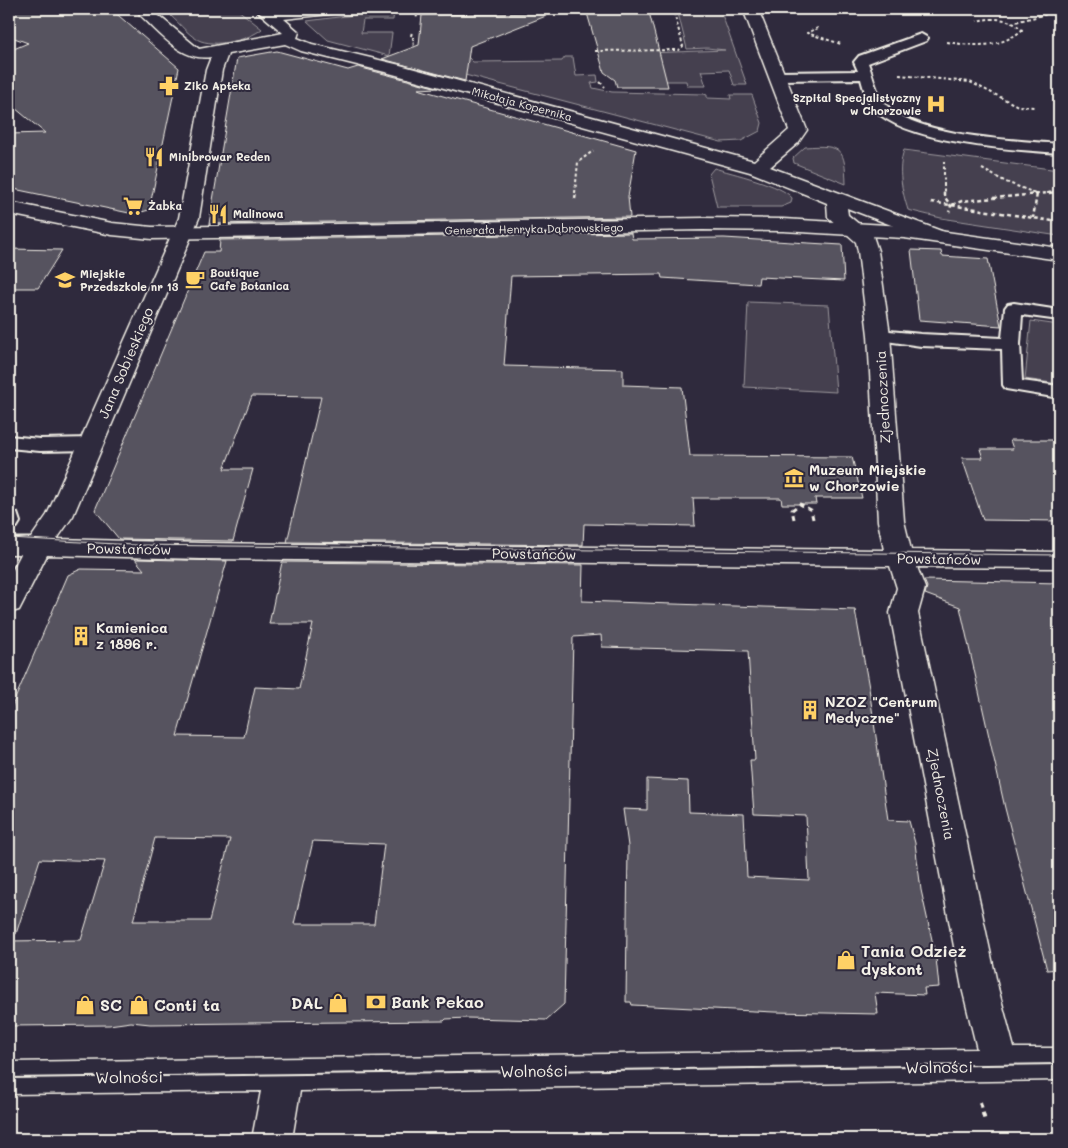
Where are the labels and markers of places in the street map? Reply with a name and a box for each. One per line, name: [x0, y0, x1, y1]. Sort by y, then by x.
pharmacy icon: Ziko Apteka: [158, 75, 180, 97]
place label: Ziko Apteka: [184, 78, 251, 93]
place label: Szpital Specjalistyczny w Chorzowie: [793, 90, 921, 118]
hospital icon: Szpital Specjalistyczny w Chorzowie: [925, 93, 947, 115]
restaurant icon: Minibrowar Reden: [143, 146, 165, 168]
place label: Minibrowar Reden: [169, 149, 270, 164]
supermarket icon: Żabka: [122, 195, 144, 217]
place label: Żabka: [148, 198, 182, 213]
restaurant icon: Malinowa: [207, 203, 229, 225]
place label: Malinowa: [233, 206, 284, 221]
place label: Boutique Cafe Botanica: [210, 265, 289, 293]
place label: Miejskie Przedszkole nr 13: [80, 266, 179, 294]
cafe icon: Boutique Cafe Botanica: [184, 268, 206, 290]
school or university icon: Miejskie Przedszkole nr 13: [54, 269, 76, 291]
place label: Muzeum Miejskie w Chorzowie: [809, 460, 926, 495]
museum icon: Muzeum Miejskie w Chorzowie: [783, 467, 805, 489]
place label: Kamienica z 1896 r.: [96, 618, 168, 653]
building icon: Kamienica z 1896 r.: [70, 625, 92, 647]
place label: NZOZ "Centrum Medyczne": [825, 692, 937, 727]
building icon: NZOZ "Centrum Medyczne": [799, 699, 821, 721]
place label: Tania Odzież dyskont: [861, 940, 967, 979]
shop icon: Tania Odzież dyskont: [835, 949, 857, 971]
bank icon: Bank Pekao: [365, 991, 387, 1013]
place label: Bank Pekao: [391, 991, 484, 1012]
place label: DAL: [291, 992, 323, 1013]
shop icon: DAL: [327, 992, 349, 1014]
shop icon: SC: [74, 994, 96, 1016]
place label: SC: [100, 994, 122, 1015]
shop icon: Conti ta: [128, 994, 150, 1016]
place label: Conti ta: [154, 994, 220, 1015]

